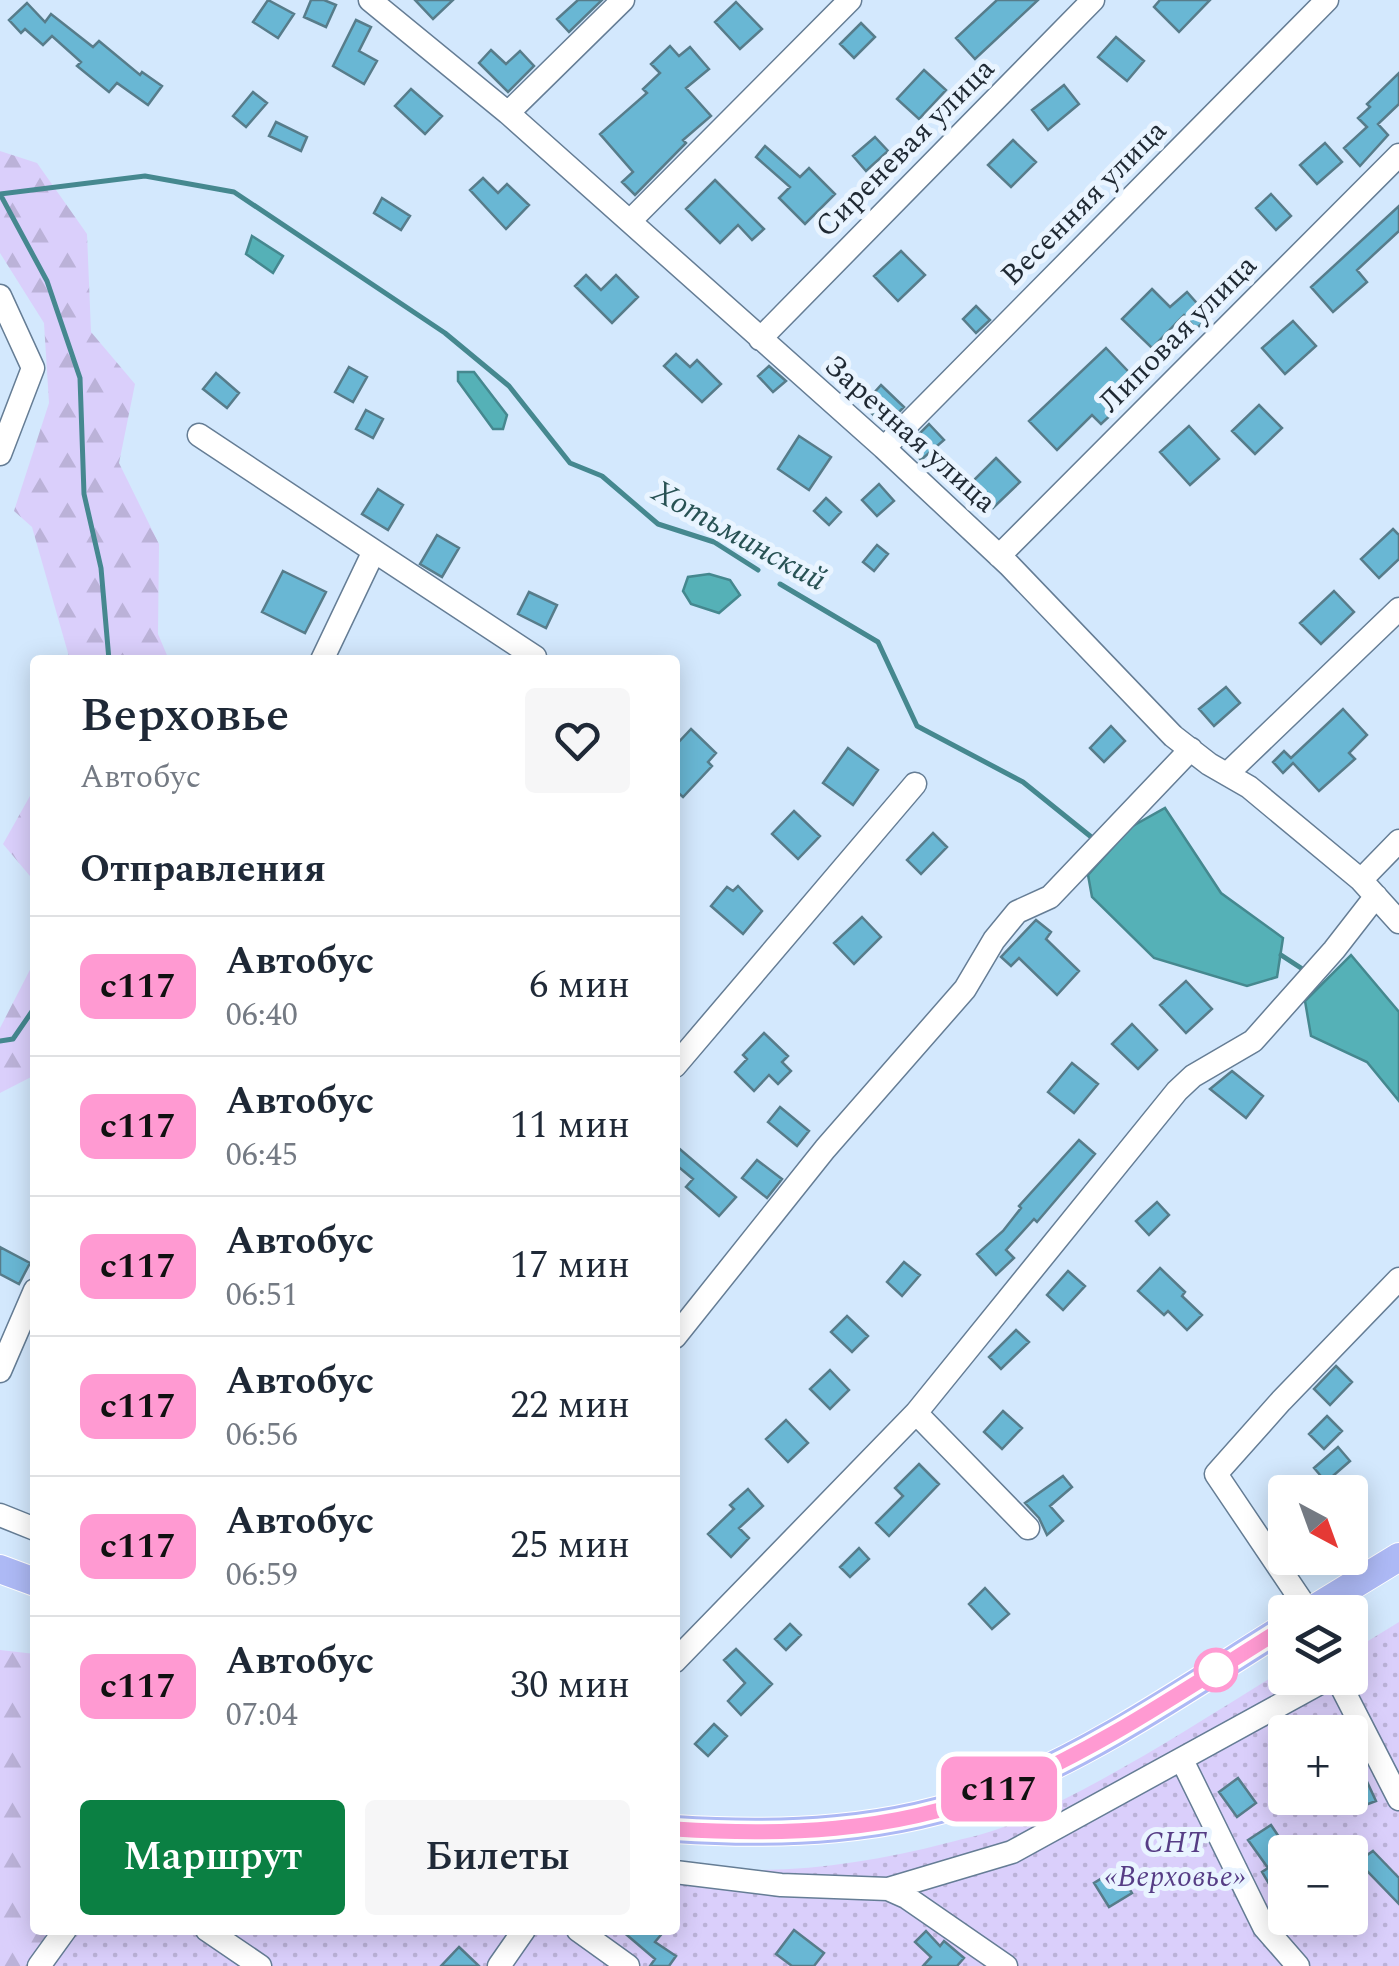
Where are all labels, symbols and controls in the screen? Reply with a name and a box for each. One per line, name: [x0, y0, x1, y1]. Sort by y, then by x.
street label: Сиреневая улица: [804, 47, 1006, 249]
street label: Весенняя улица: [990, 109, 1178, 297]
street label: Липовая улица: [1088, 244, 1268, 424]
street label: Заречная улица: [813, 344, 1007, 525]
water label: Хотьминский: [642, 467, 836, 604]
text: Верховье: [80, 679, 289, 752]
button: heart: [525, 688, 630, 793]
text: Автобус: [80, 753, 201, 802]
text: Отправления: [80, 841, 326, 899]
text: Автобус: [226, 933, 374, 991]
text: 6 мин: [529, 957, 630, 1015]
text: с117: [100, 960, 176, 1013]
text: 06:40: [226, 991, 298, 1040]
text: Автобус: [226, 1073, 374, 1131]
text: 11 мин: [510, 1097, 630, 1155]
text: с117: [100, 1100, 176, 1153]
text: 06:45: [226, 1131, 298, 1180]
text: Автобус: [226, 1213, 374, 1271]
text: 17 мин: [510, 1237, 630, 1295]
text: с117: [100, 1240, 176, 1293]
text: 06:51: [226, 1271, 298, 1320]
text: Автобус: [226, 1353, 374, 1411]
text: 22 мин: [510, 1377, 630, 1435]
text: с117: [100, 1380, 176, 1433]
text: 06:56: [226, 1411, 298, 1460]
north arrow: [1268, 1475, 1368, 1575]
map controls: [1268, 1475, 1368, 1935]
text: Автобус: [226, 1493, 374, 1551]
text: 25 мин: [510, 1517, 630, 1575]
text: с117: [100, 1520, 176, 1573]
text: 06:59: [226, 1551, 298, 1600]
button: layers: [1268, 1595, 1368, 1695]
text: Автобус: [226, 1633, 374, 1691]
unlabelled marker: [1195, 1649, 1237, 1691]
text: 30 мин: [510, 1657, 630, 1715]
text: с117: [100, 1660, 176, 1713]
text: 07:04: [226, 1691, 298, 1740]
button: +: [1268, 1715, 1368, 1815]
line badge: с117: [929, 1756, 1069, 1822]
text: с117: [961, 1763, 1037, 1816]
button: Маршрут: [80, 1800, 345, 1915]
button: Билеты: [365, 1800, 630, 1915]
park label: СНТ «Верховье»: [1105, 1820, 1246, 1900]
button: −: [1268, 1835, 1368, 1935]

